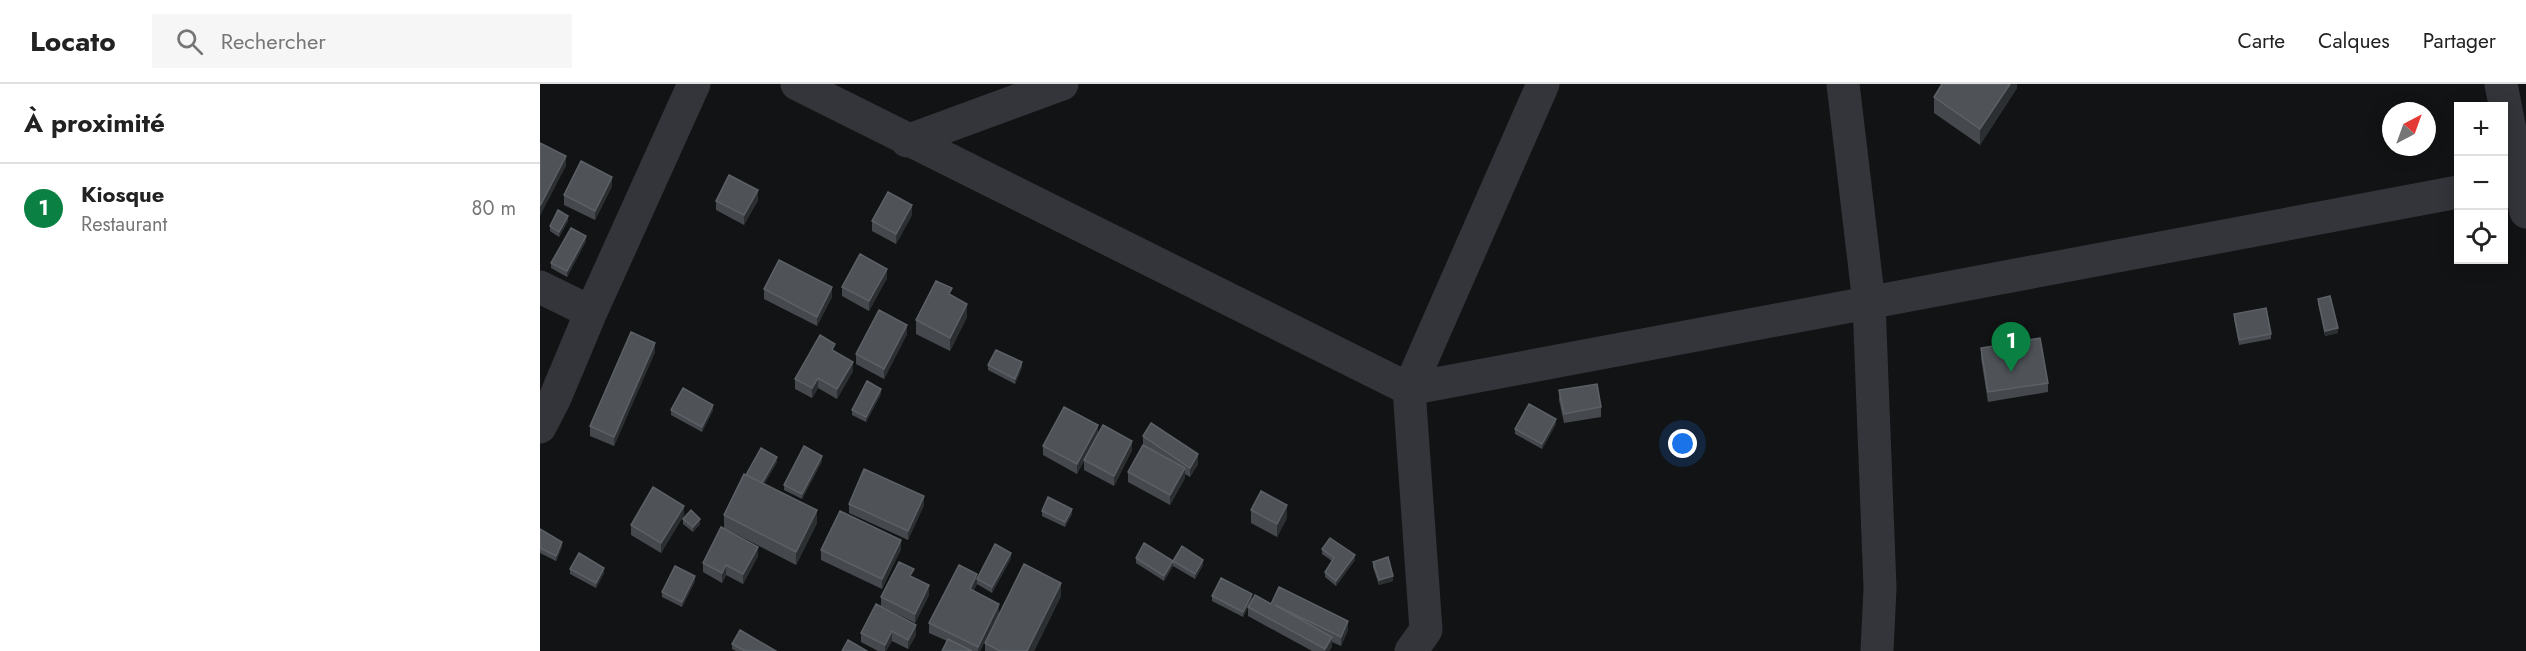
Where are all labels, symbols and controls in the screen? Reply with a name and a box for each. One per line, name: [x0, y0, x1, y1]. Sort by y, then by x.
search box: [152, 14, 572, 68]
text: Locato: [30, 21, 116, 62]
icon: search: [173, 25, 206, 58]
text: Rechercher: [221, 25, 326, 57]
text: Carte: [2238, 26, 2285, 56]
text: Calques: [2318, 26, 2390, 56]
text: Partager: [2423, 26, 2496, 56]
north arrow: [2382, 102, 2436, 156]
map controls: [2454, 102, 2508, 264]
button: +: [2454, 102, 2508, 156]
text: À proximité: [24, 104, 165, 142]
button: −: [2454, 156, 2508, 210]
text: Kiosque: [81, 178, 164, 210]
text: 1: [38, 194, 49, 223]
text: 80 m: [471, 194, 516, 223]
text: Restaurant: [81, 210, 167, 239]
button: locate: [2454, 210, 2508, 264]
pin: 1: [1992, 322, 2030, 372]
your location: [1668, 429, 1697, 458]

